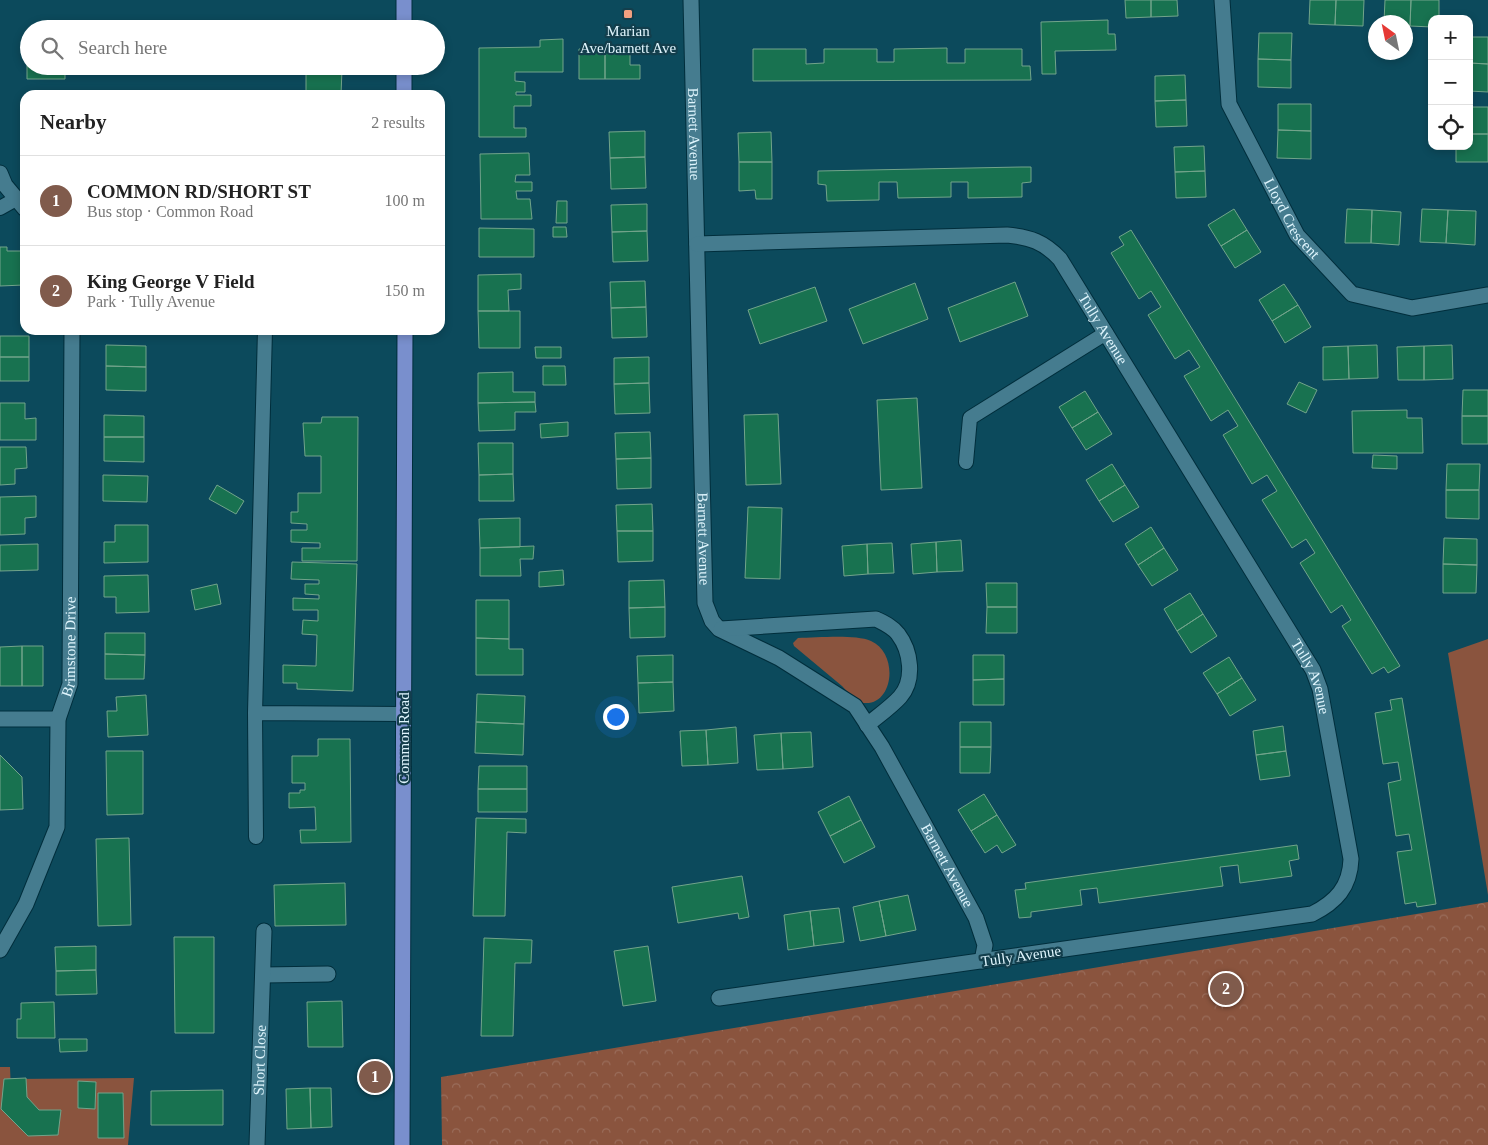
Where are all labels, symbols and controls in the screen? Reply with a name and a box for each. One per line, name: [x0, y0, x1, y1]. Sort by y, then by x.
marker: Marian Ave/barnett Ave: [622, 8, 634, 20]
north arrow: [1368, 15, 1413, 60]
map controls: [1428, 15, 1473, 150]
button: +: [1428, 15, 1473, 60]
search box: [20, 20, 445, 75]
place label: Marian Ave/barnett Ave: [580, 23, 677, 56]
icon: search: [38, 34, 66, 62]
text: Search here: [78, 37, 167, 58]
button: −: [1428, 60, 1473, 105]
street label: Barnett Avenue: [685, 87, 703, 181]
button: locate: [1428, 105, 1473, 150]
text: Nearby: [40, 110, 107, 134]
text: 2 results: [371, 114, 425, 131]
street label: Lloyd Crescent: [1261, 175, 1323, 262]
text: COMMON RD/SHORT ST: [87, 181, 311, 202]
text: 1: [52, 192, 60, 209]
text: 100 m: [385, 192, 425, 209]
text: Bus stop · Common Road: [87, 203, 253, 220]
text: King George V Field: [87, 271, 255, 292]
text: 2: [52, 282, 60, 299]
text: 150 m: [385, 282, 425, 299]
street label: Tully Avenue: [1075, 290, 1131, 368]
text: Park · Tully Avenue: [87, 293, 215, 310]
street label: Barnett Avenue: [694, 492, 713, 586]
street label: Brimstone Drive: [58, 596, 78, 699]
street label: Tully Avenue: [1288, 636, 1332, 716]
street label: Common Road: [396, 692, 412, 784]
your location: [603, 704, 629, 730]
street label: Barnett Avenue: [918, 821, 977, 910]
street label: Tully Avenue: [980, 942, 1062, 970]
pin: 2: [1210, 970, 1242, 1008]
street label: Short Close: [251, 1024, 269, 1096]
pin: 1: [359, 1058, 391, 1096]

